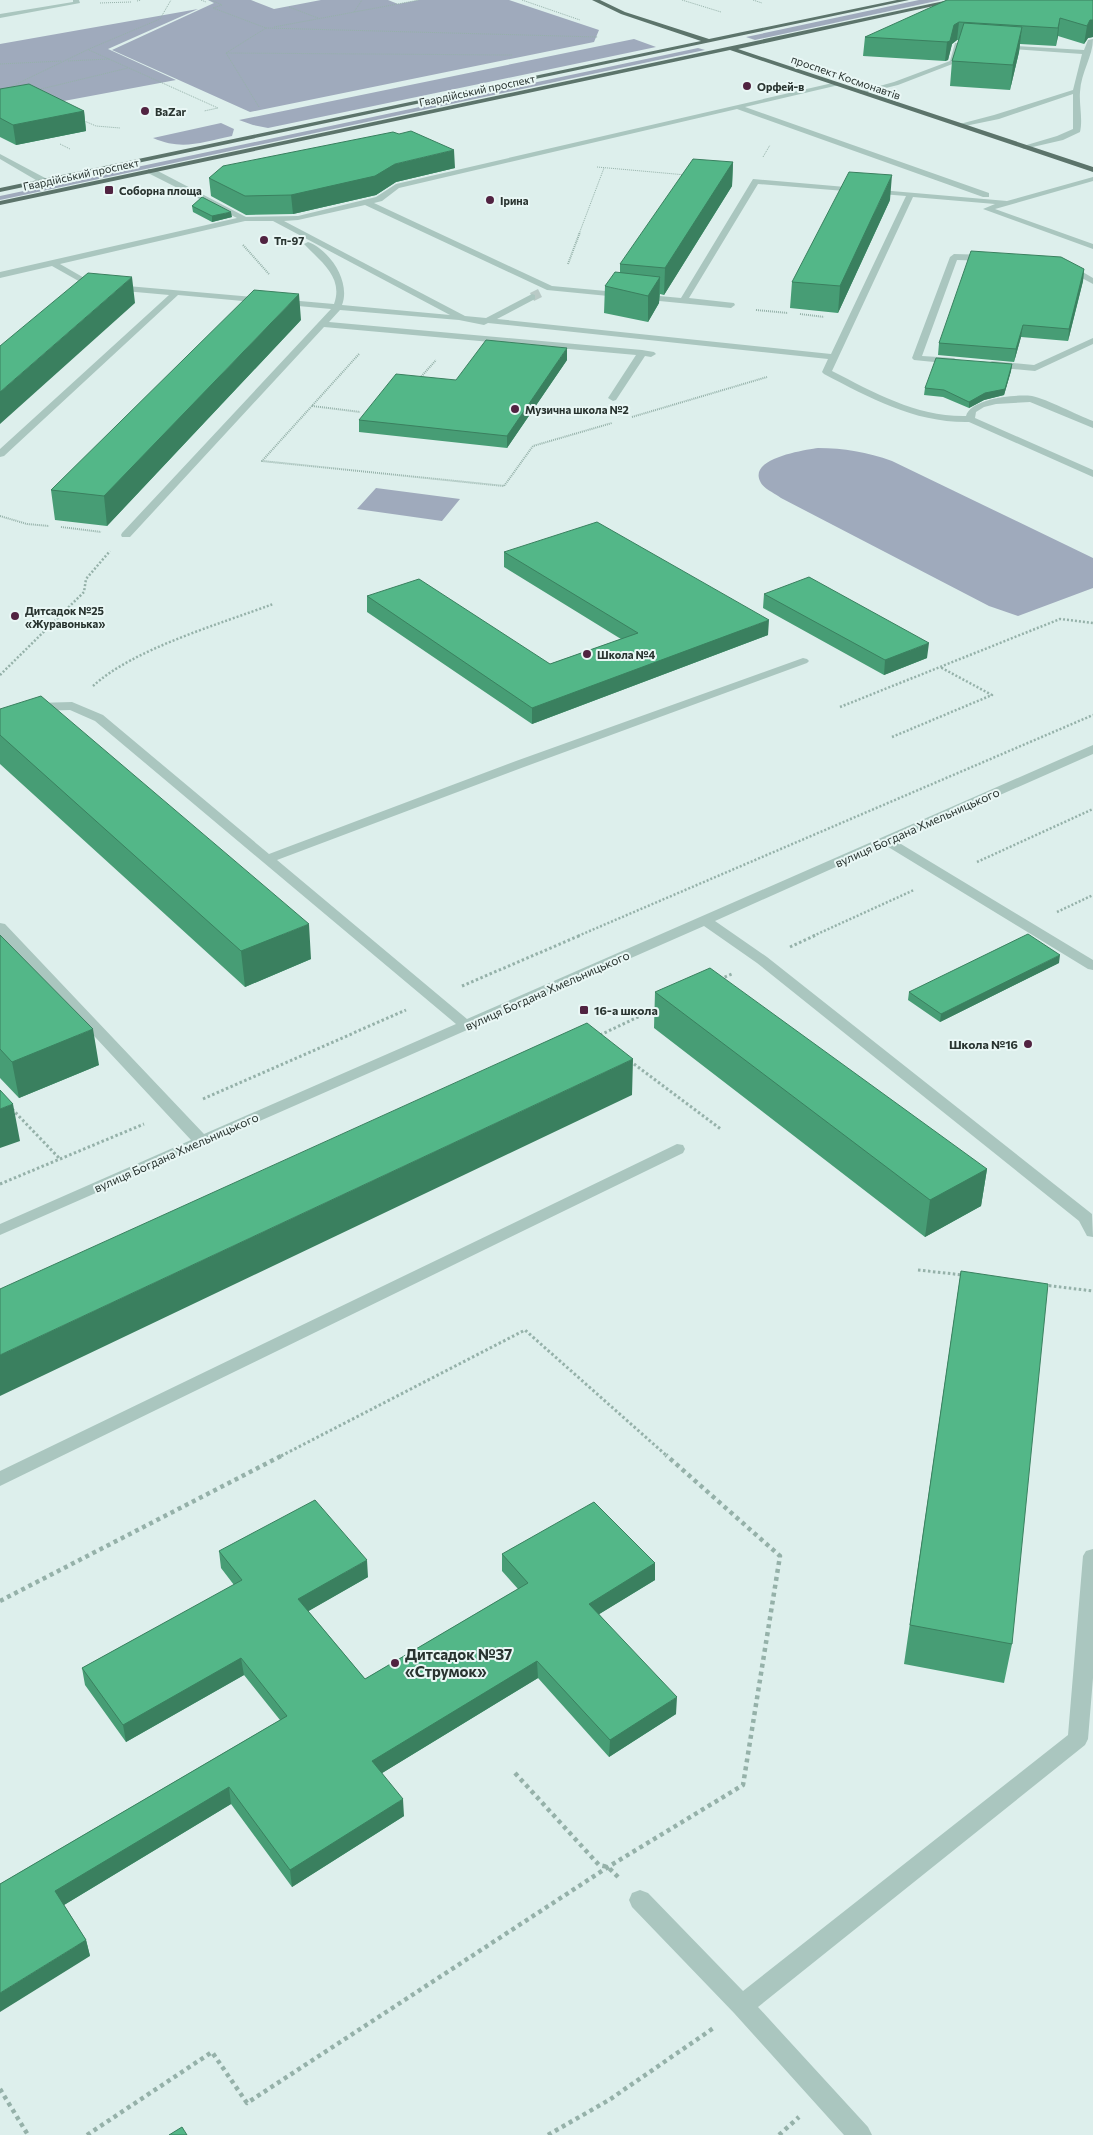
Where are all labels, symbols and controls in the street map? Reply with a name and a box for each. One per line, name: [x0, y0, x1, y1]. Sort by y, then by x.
street label: проспект Космонавтів: [790, 52, 903, 102]
street label: Гвардійський проспект: [418, 71, 536, 109]
marker: Орфей-в: [741, 80, 753, 92]
place label: Орфей-в: [757, 80, 804, 93]
marker: BaZar: [139, 105, 151, 117]
place label: BaZar: [155, 105, 186, 118]
street label: Гвардійський проспект: [22, 155, 140, 193]
marker: Соборна площа: [103, 184, 115, 196]
place label: Соборна площа: [119, 184, 202, 197]
marker: Ірина: [484, 194, 496, 206]
place label: Ірина: [500, 194, 529, 207]
marker: Тп-97: [258, 234, 270, 246]
place label: Тп-97: [274, 234, 304, 247]
marker: Музична школа №2: [509, 403, 521, 415]
place label: Музична школа №2: [525, 403, 629, 416]
place label: Дитсадок №25 «Журавонька»: [25, 604, 105, 630]
marker: Дитсадок №25 «Журавонька»: [9, 610, 21, 622]
marker: Школа №4: [581, 648, 593, 660]
place label: Школа №4: [597, 648, 656, 661]
street label: вулиця Богдана Хмельницького: [833, 784, 1001, 870]
street label: вулиця Богдана Хмельницького: [463, 947, 631, 1033]
place label: 16-а школа: [594, 1003, 658, 1017]
marker: 16-а школа: [578, 1004, 590, 1016]
place label: Школа №16: [949, 1037, 1018, 1051]
marker: Школа №16: [1022, 1038, 1034, 1050]
street label: вулиця Богдана Хмельницького: [92, 1109, 260, 1195]
place label: Дитсадок №37 «Струмок»: [405, 1645, 512, 1680]
marker: Дитсадок №37 «Струмок»: [389, 1657, 401, 1669]

